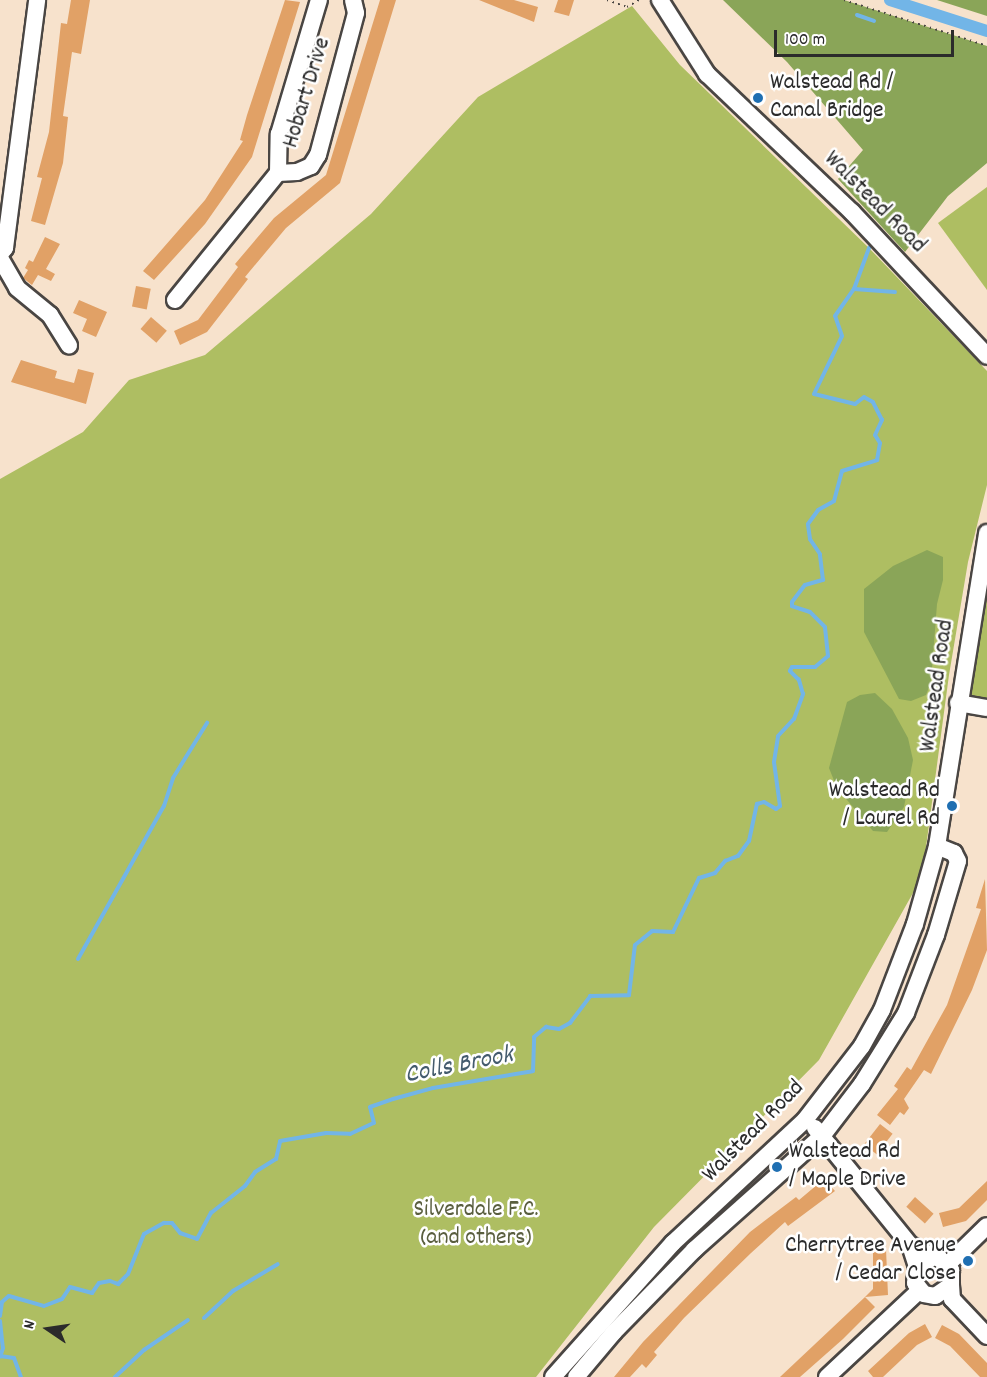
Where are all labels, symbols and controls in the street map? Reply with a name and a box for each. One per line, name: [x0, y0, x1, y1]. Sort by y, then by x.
scale bar: [777, 18, 957, 56]
text: 100 m: [785, 28, 825, 53]
street label: Hobart Drive: [278, 34, 338, 152]
place label: Walstead Rd / Canal Bridge: [770, 70, 894, 126]
marker: Walstead Rd / Canal Bridge: [751, 91, 765, 105]
street label: Walstead Road: [817, 146, 931, 260]
street label: Walstead Road: [914, 618, 962, 754]
place label: Walstead Rd / Laurel Rd: [829, 778, 940, 834]
marker: Walstead Rd / Laurel Rd: [945, 799, 959, 813]
water label: Colls Brook: [402, 1040, 516, 1092]
street label: Walstead Road: [697, 1075, 811, 1189]
place label: Walstead Rd / Maple Drive: [789, 1139, 906, 1195]
marker: Walstead Rd / Maple Drive: [770, 1160, 784, 1174]
park label: Silverdale F.C. (and others): [414, 1197, 538, 1253]
place label: Cherrytree Avenue / Cedar Close: [785, 1233, 956, 1289]
marker: Cherrytree Avenue / Cedar Close: [961, 1254, 975, 1268]
north arrow: [18, 1299, 78, 1359]
text: N: [18, 1318, 42, 1331]

